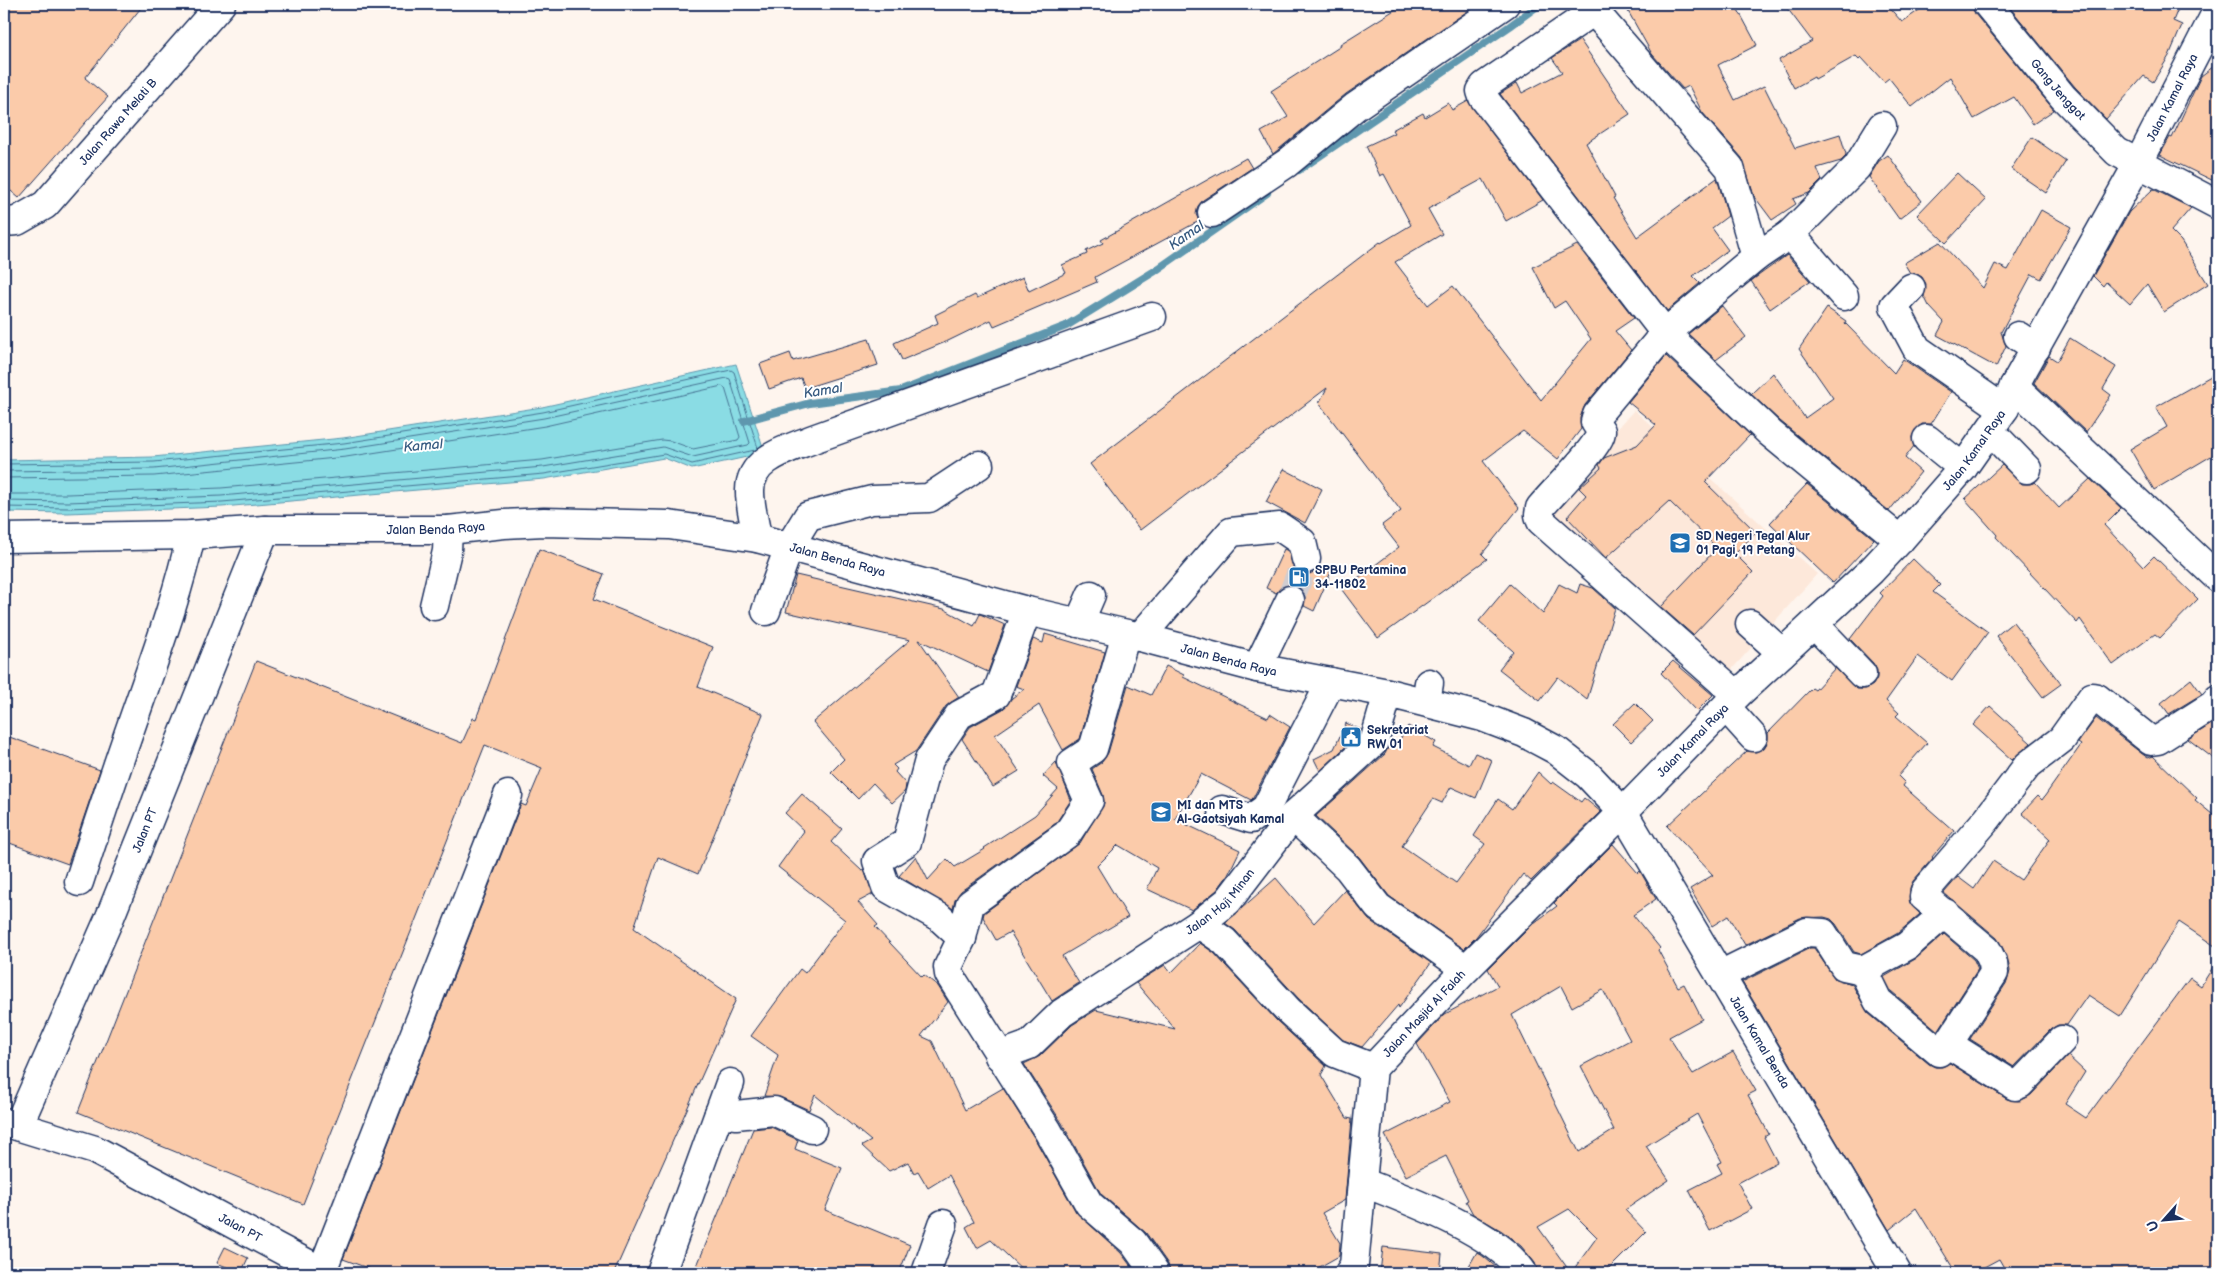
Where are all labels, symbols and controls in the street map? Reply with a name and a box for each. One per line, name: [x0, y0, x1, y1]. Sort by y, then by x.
street label: Jalan Kamal Raya: [2144, 51, 2202, 144]
street label: Gang Jenggot: [2027, 56, 2089, 124]
street label: Jalan Rawa Melati B: [76, 76, 160, 169]
water label: Kamal: [1165, 217, 1208, 254]
water label: Kamal: [802, 379, 845, 402]
street label: Jalan Kamal Raya: [1940, 407, 2009, 494]
water label: Kamal: [403, 435, 444, 456]
street label: Jalan Benda Raya: [387, 519, 486, 538]
place label: SD Negeri Tegal Alur 01 Pagi, 19 Petang: [1696, 529, 1810, 558]
school or university icon: SD Negeri Tegal Alur 01 Pagi, 19 Petang: [1668, 531, 1692, 555]
street label: Jalan Benda Raya: [788, 540, 887, 580]
place label: SPBU Pertamina 34-11802: [1315, 563, 1406, 592]
fuel station icon: SPBU Pertamina 34-11802: [1287, 565, 1311, 589]
street label: Jalan Benda Raya: [1179, 641, 1278, 680]
street label: Jalan Kamal Raya: [1654, 701, 1732, 781]
place label: Sekretariat RW 01: [1367, 723, 1428, 752]
public building icon: Sekretariat RW 01: [1339, 725, 1363, 749]
place label: MI dan MTS Al-Gaotsiyah Kamal: [1176, 798, 1284, 827]
school or university icon: MI dan MTS Al-Gaotsiyah Kamal: [1149, 800, 1173, 824]
street label: Jalan PT: [130, 805, 161, 855]
street label: Jalan Haji Minan: [1183, 866, 1258, 939]
street label: Jalan Masjid Al Falah: [1380, 967, 1469, 1061]
street label: Jalan Kamal Benda: [1726, 993, 1793, 1092]
north arrow: [2140, 1194, 2190, 1244]
street label: Jalan PT: [216, 1210, 265, 1246]
text: U: [2143, 1217, 2163, 1234]

